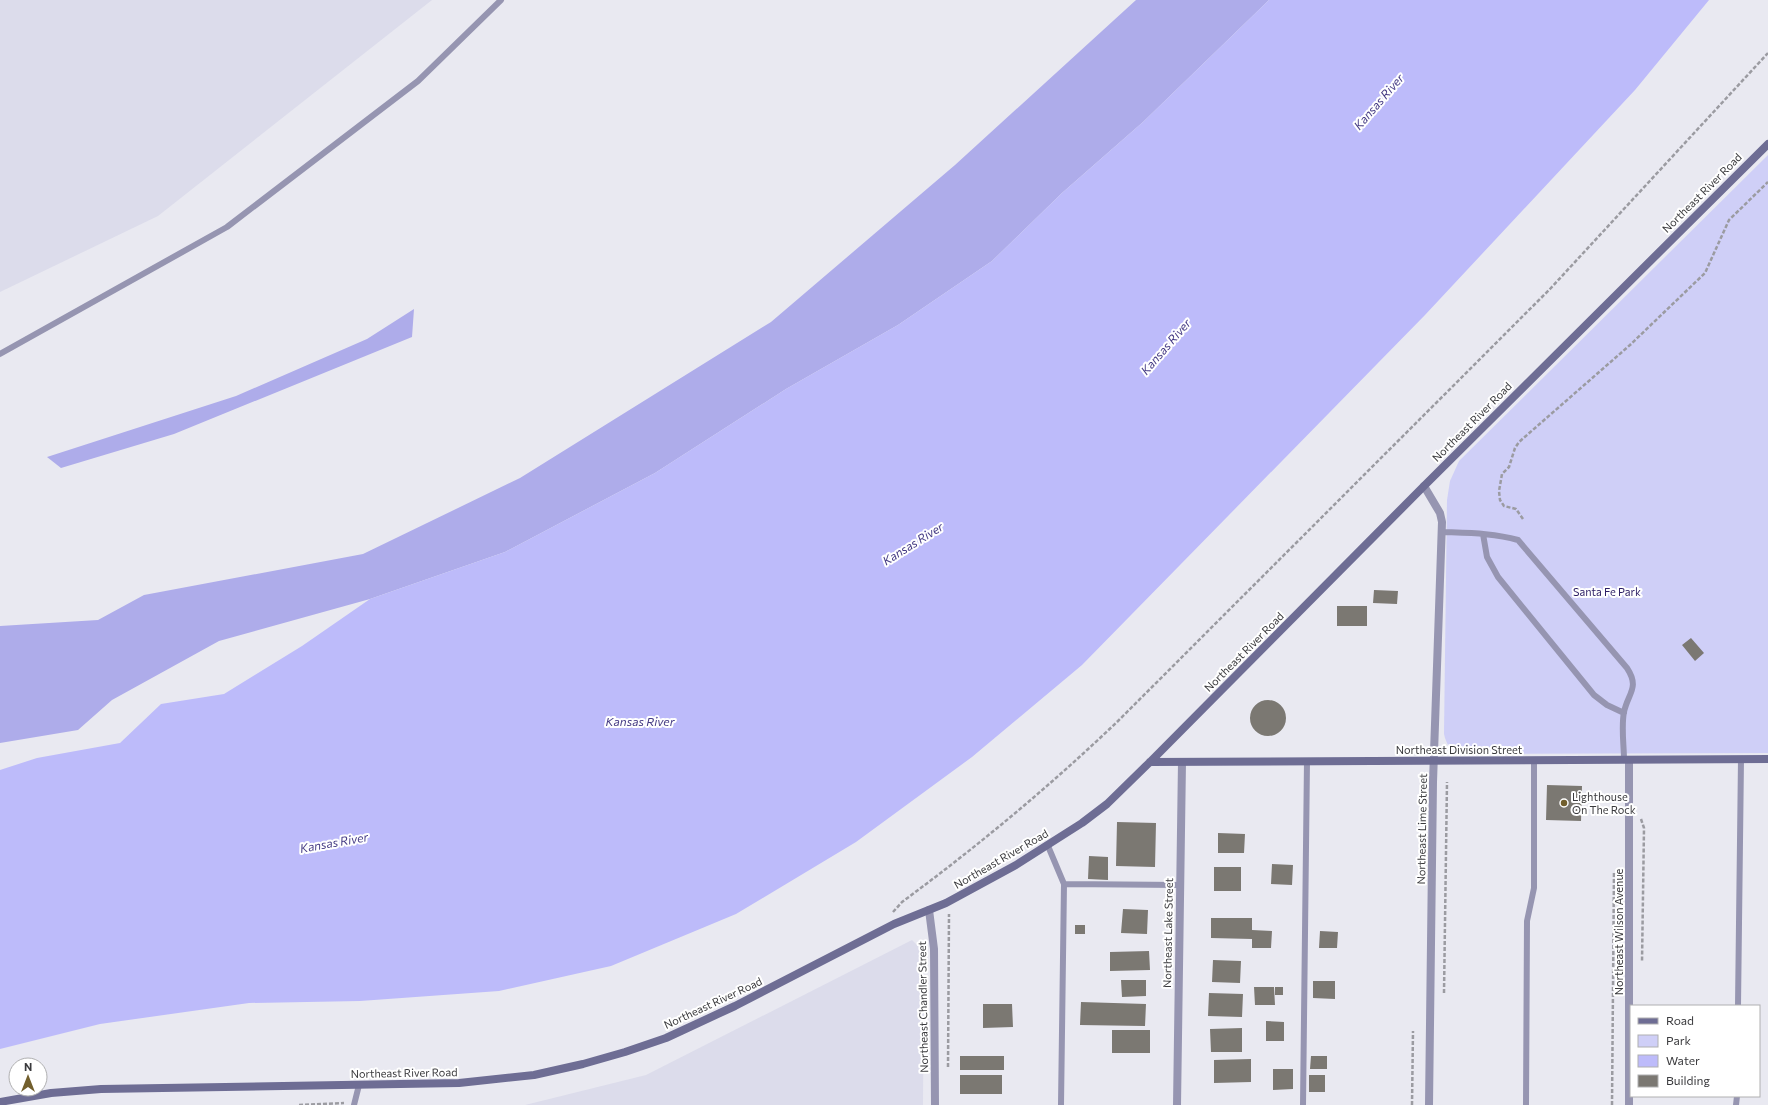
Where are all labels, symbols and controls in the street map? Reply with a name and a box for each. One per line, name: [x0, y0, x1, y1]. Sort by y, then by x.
water label: Kansas River: [1350, 70, 1407, 132]
street label: Northeast River Road: [1659, 150, 1744, 235]
water label: Kansas River: [1137, 315, 1194, 377]
street label: Northeast River Road: [1429, 379, 1514, 464]
water label: Kansas River: [880, 518, 946, 567]
park label: Santa Fe Park: [1573, 585, 1641, 598]
street label: Northeast River Road: [1201, 609, 1286, 694]
water label: Kansas River: [606, 714, 676, 728]
street label: Northeast Division Street: [1396, 743, 1523, 756]
street label: Northeast Lime Street: [1414, 773, 1429, 885]
place label: Lighthouse On The Rock: [1572, 790, 1636, 816]
marker: Lighthouse On The Rock: [1559, 798, 1569, 808]
street label: Northeast River Road: [951, 826, 1050, 891]
water label: Kansas River: [299, 829, 370, 855]
street label: Northeast Wilson Avenue: [1612, 868, 1625, 995]
street label: Northeast Lake Street: [1160, 877, 1175, 988]
street label: Northeast Chandler Street: [915, 941, 930, 1073]
street label: Northeast River Road: [662, 974, 764, 1031]
legend: [1630, 1005, 1760, 1097]
text: Road: [1666, 1013, 1694, 1027]
text: Park: [1666, 1033, 1692, 1047]
text: Water: [1666, 1053, 1700, 1067]
north arrow: [8, 1057, 48, 1097]
text: N: [24, 1060, 32, 1073]
street label: Northeast River Road: [350, 1065, 458, 1080]
text: Building: [1666, 1073, 1710, 1087]

